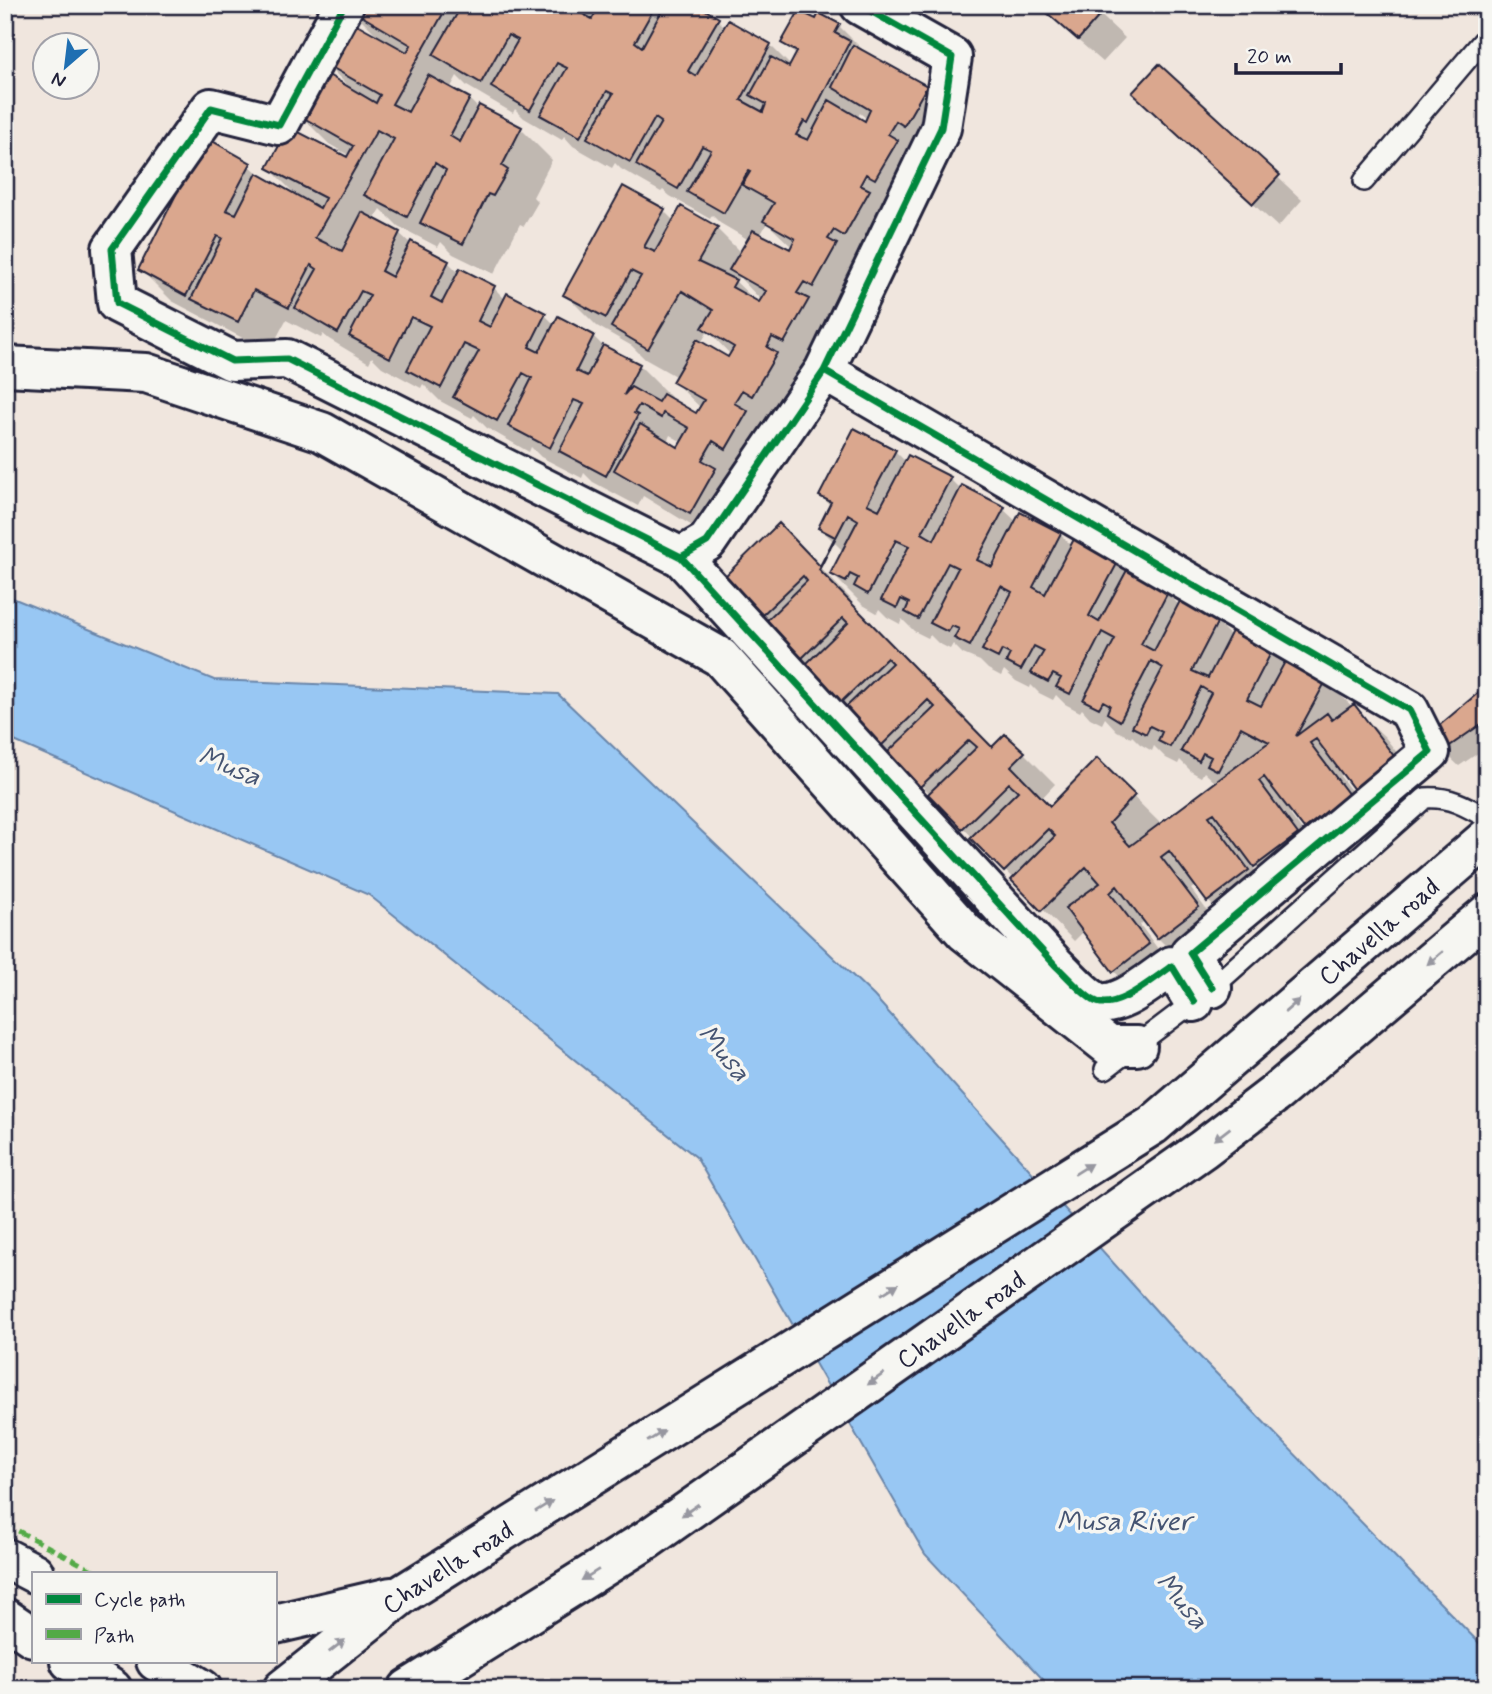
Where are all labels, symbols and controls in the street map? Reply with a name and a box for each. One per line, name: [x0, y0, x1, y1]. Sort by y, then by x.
north arrow: [32, 32, 102, 102]
scale bar: [1236, 32, 1342, 76]
text: 20 m: [1247, 43, 1292, 71]
text: N: [47, 66, 70, 94]
water label: Musa: [193, 738, 266, 797]
street label: Chavella road: [1312, 871, 1448, 994]
one-way arrow: [1426, 950, 1443, 965]
one-way arrow: [1283, 999, 1300, 1014]
water label: Musa: [688, 1017, 758, 1090]
one-way arrow: [1213, 1127, 1231, 1141]
one-way arrow: [1074, 1162, 1093, 1175]
street label: Chavella road: [891, 1264, 1033, 1378]
one-way arrow: [881, 1283, 900, 1296]
one-way arrow: [867, 1372, 885, 1386]
one-way arrow: [646, 1429, 665, 1442]
one-way arrow: [534, 1499, 554, 1512]
one-way arrow: [681, 1503, 699, 1517]
water label: Musa River: [1057, 1504, 1195, 1541]
street label: Chavella road: [376, 1514, 521, 1623]
water label: Musa: [1146, 1565, 1216, 1638]
one-way arrow: [581, 1569, 600, 1582]
legend: [32, 1572, 276, 1662]
text: Cycle path: [94, 1586, 185, 1614]
text: Path: [94, 1622, 134, 1650]
one-way arrow: [327, 1639, 345, 1654]

